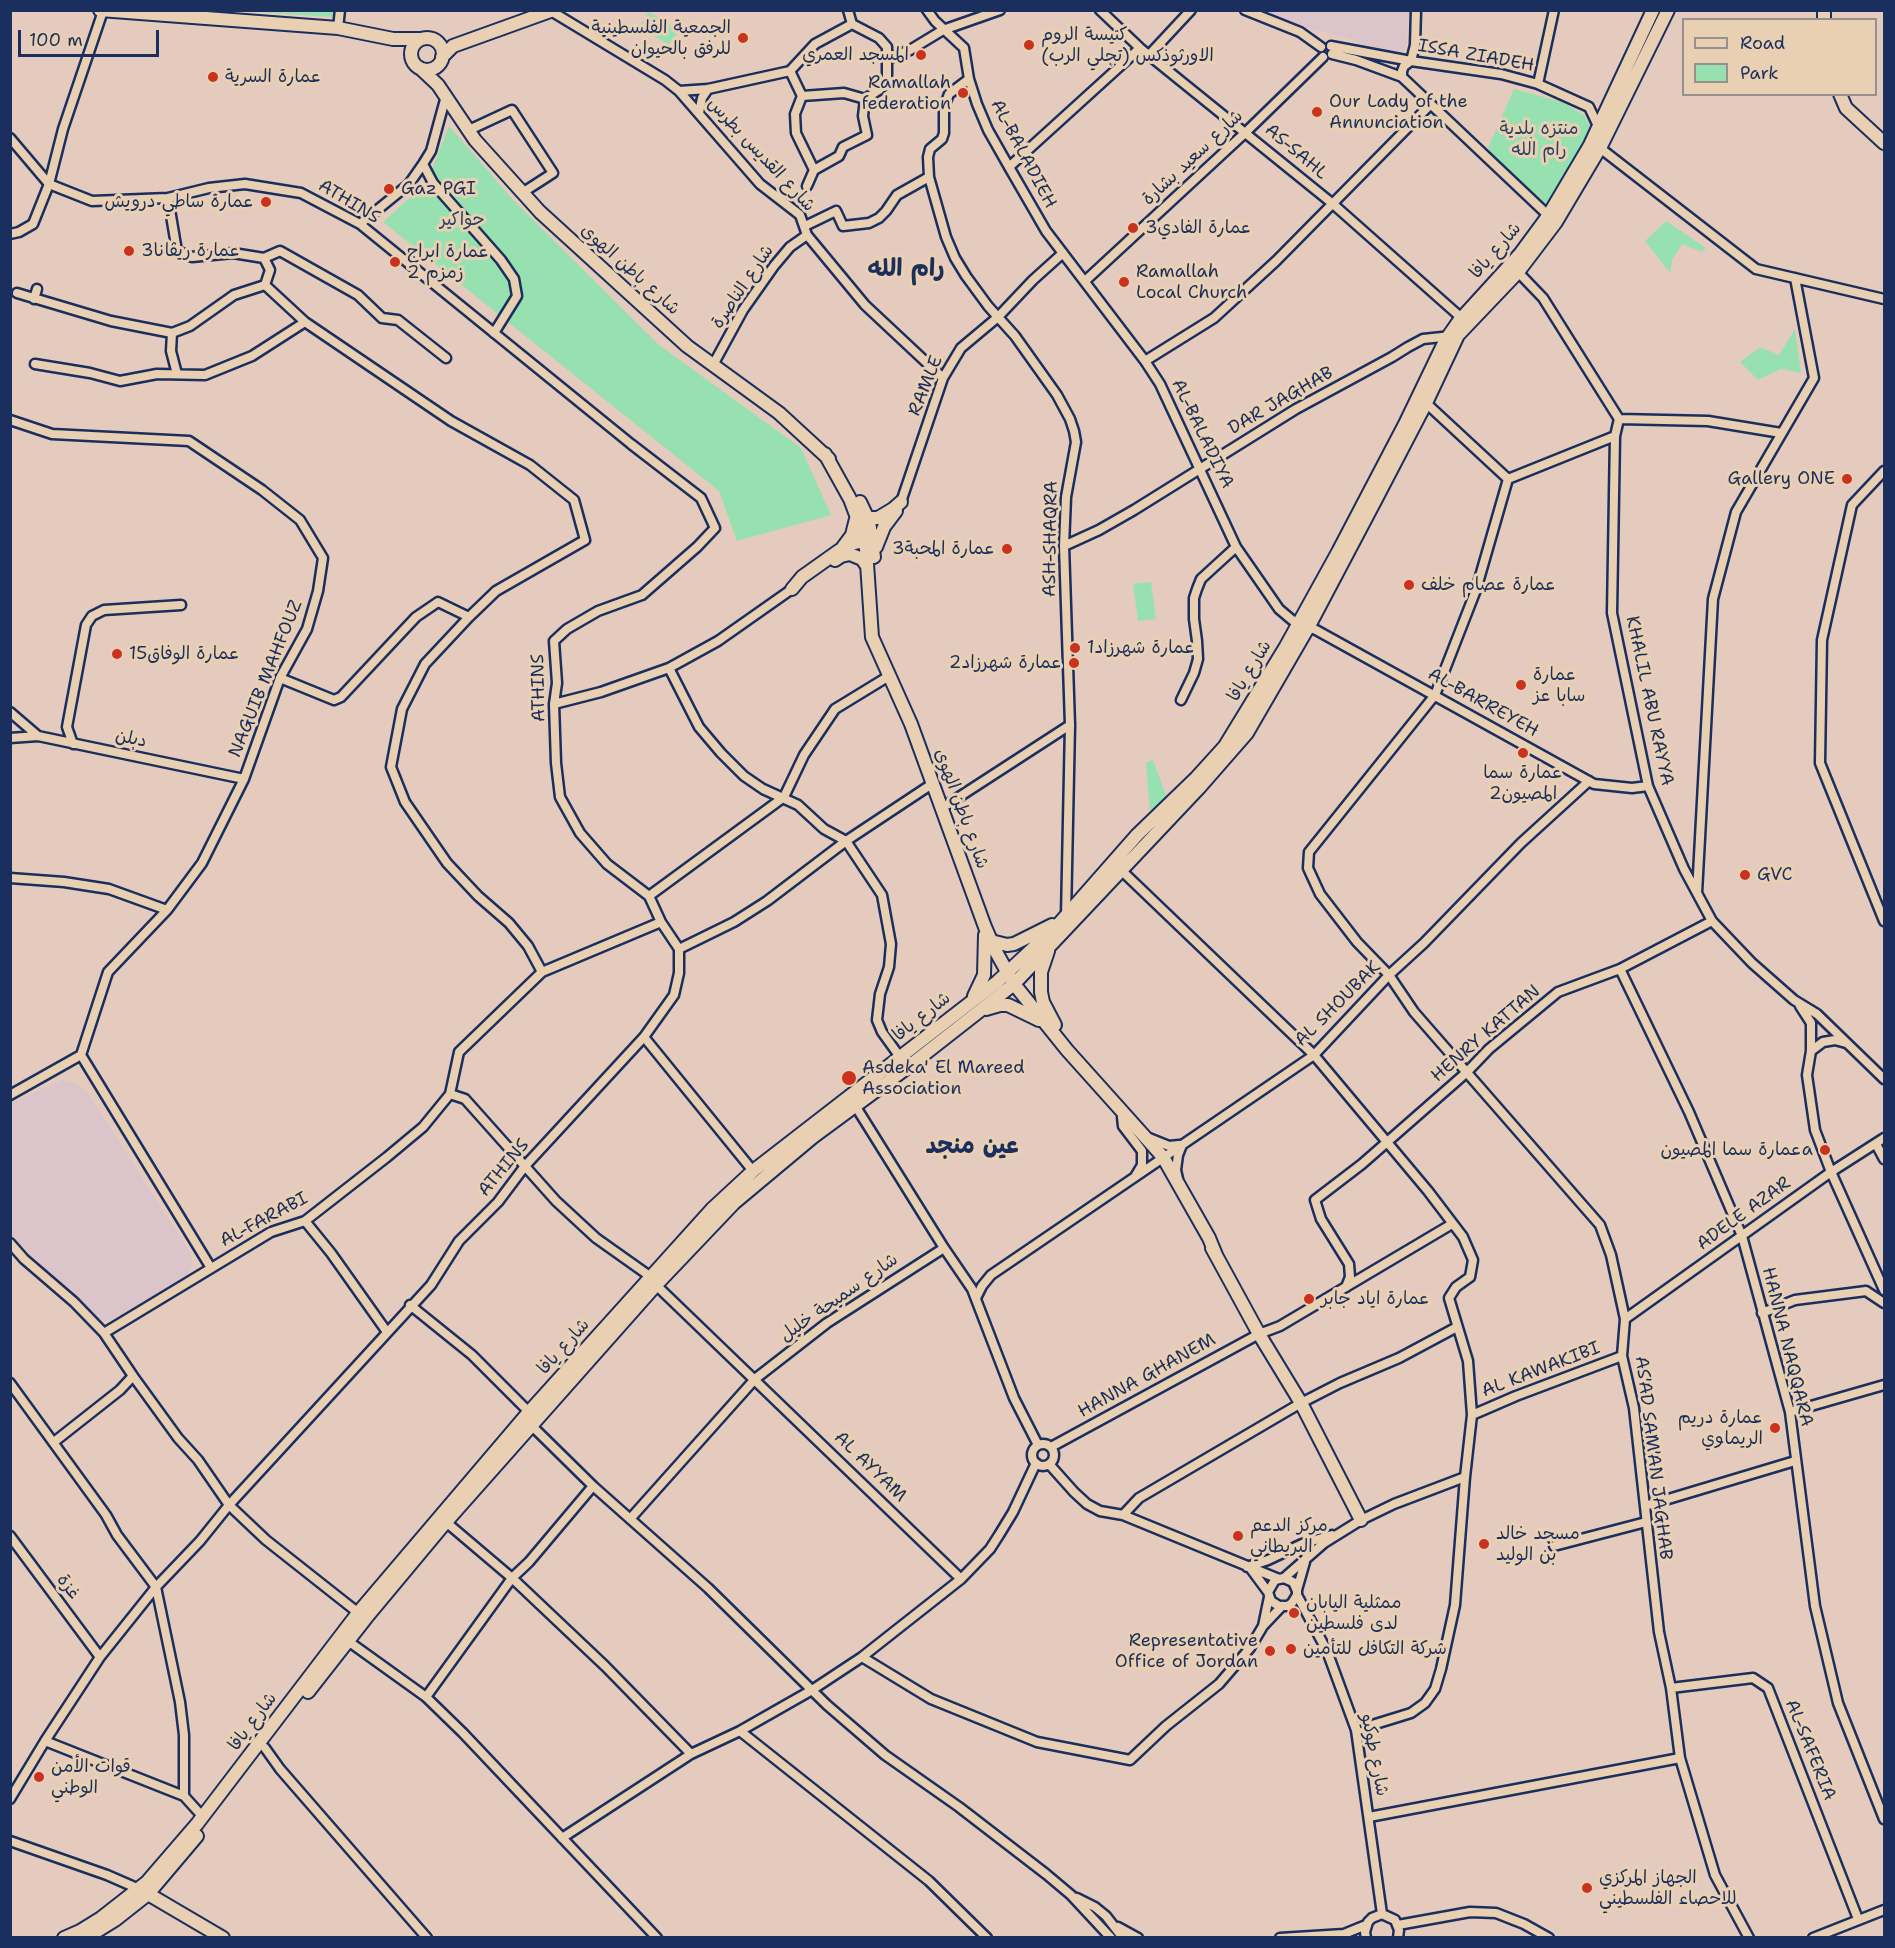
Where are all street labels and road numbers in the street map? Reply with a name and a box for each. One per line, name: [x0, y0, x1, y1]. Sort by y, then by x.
street label: ISSA ZIADEH: [1416, 35, 1536, 77]
street label: شارع القديس بطرس: [703, 93, 819, 217]
street label: AL-BALADIEH: [985, 96, 1061, 212]
street label: شارع سعيد بشارة: [1138, 106, 1248, 210]
street label: AS-SAHL: [1260, 119, 1332, 185]
street label: ATHINS: [314, 175, 384, 229]
street label: شارع يافا: [1466, 218, 1526, 284]
street label: شارع باطن الهوى: [576, 220, 684, 320]
street label: شارع الناصرة: [707, 241, 779, 333]
street label: RAMLE: [904, 353, 948, 419]
street label: DAR JAGHAB: [1225, 362, 1337, 440]
street label: AL-BALADIYA: [1166, 376, 1238, 492]
street label: ASH-SHAQRA: [1039, 481, 1063, 597]
street label: NAGUIB MAHFOUZ: [225, 597, 307, 761]
street label: KHALIL ABU RAYYA: [1620, 614, 1678, 788]
street label: شارع يافا: [1223, 636, 1277, 706]
street label: ATHINS: [528, 654, 550, 722]
street label: AL-BARREYEH: [1424, 664, 1542, 742]
street label: دبلن: [113, 725, 149, 753]
street label: شارع باطن الهوى: [929, 746, 993, 872]
street label: AL SHOUBAK: [1291, 957, 1385, 1051]
street label: HENRY KATTAN: [1427, 981, 1545, 1087]
street label: شارع يافا: [889, 988, 955, 1046]
street label: ATHINS: [474, 1135, 534, 1201]
street label: ADELE AZAR: [1693, 1173, 1795, 1255]
street label: AL-FARABI: [216, 1188, 312, 1252]
street label: شارع سميحة خليل: [776, 1249, 902, 1347]
street label: HANNA NAQQARA: [1757, 1265, 1817, 1429]
street label: شارع يافا: [533, 1315, 595, 1379]
street label: HANNA GHANEM: [1074, 1329, 1220, 1423]
street label: AL KAWAKIBI: [1479, 1338, 1603, 1402]
street label: AS'AD SAM'AN JAGHAB: [1630, 1355, 1676, 1561]
street label: AL AYYAM: [829, 1427, 911, 1507]
street label: غزة: [52, 1570, 84, 1604]
street label: شارع يافا: [224, 1688, 282, 1756]
street label: AL-SAFERIA: [1780, 1696, 1840, 1804]
street label: شارع طوكيو: [1355, 1712, 1393, 1798]

